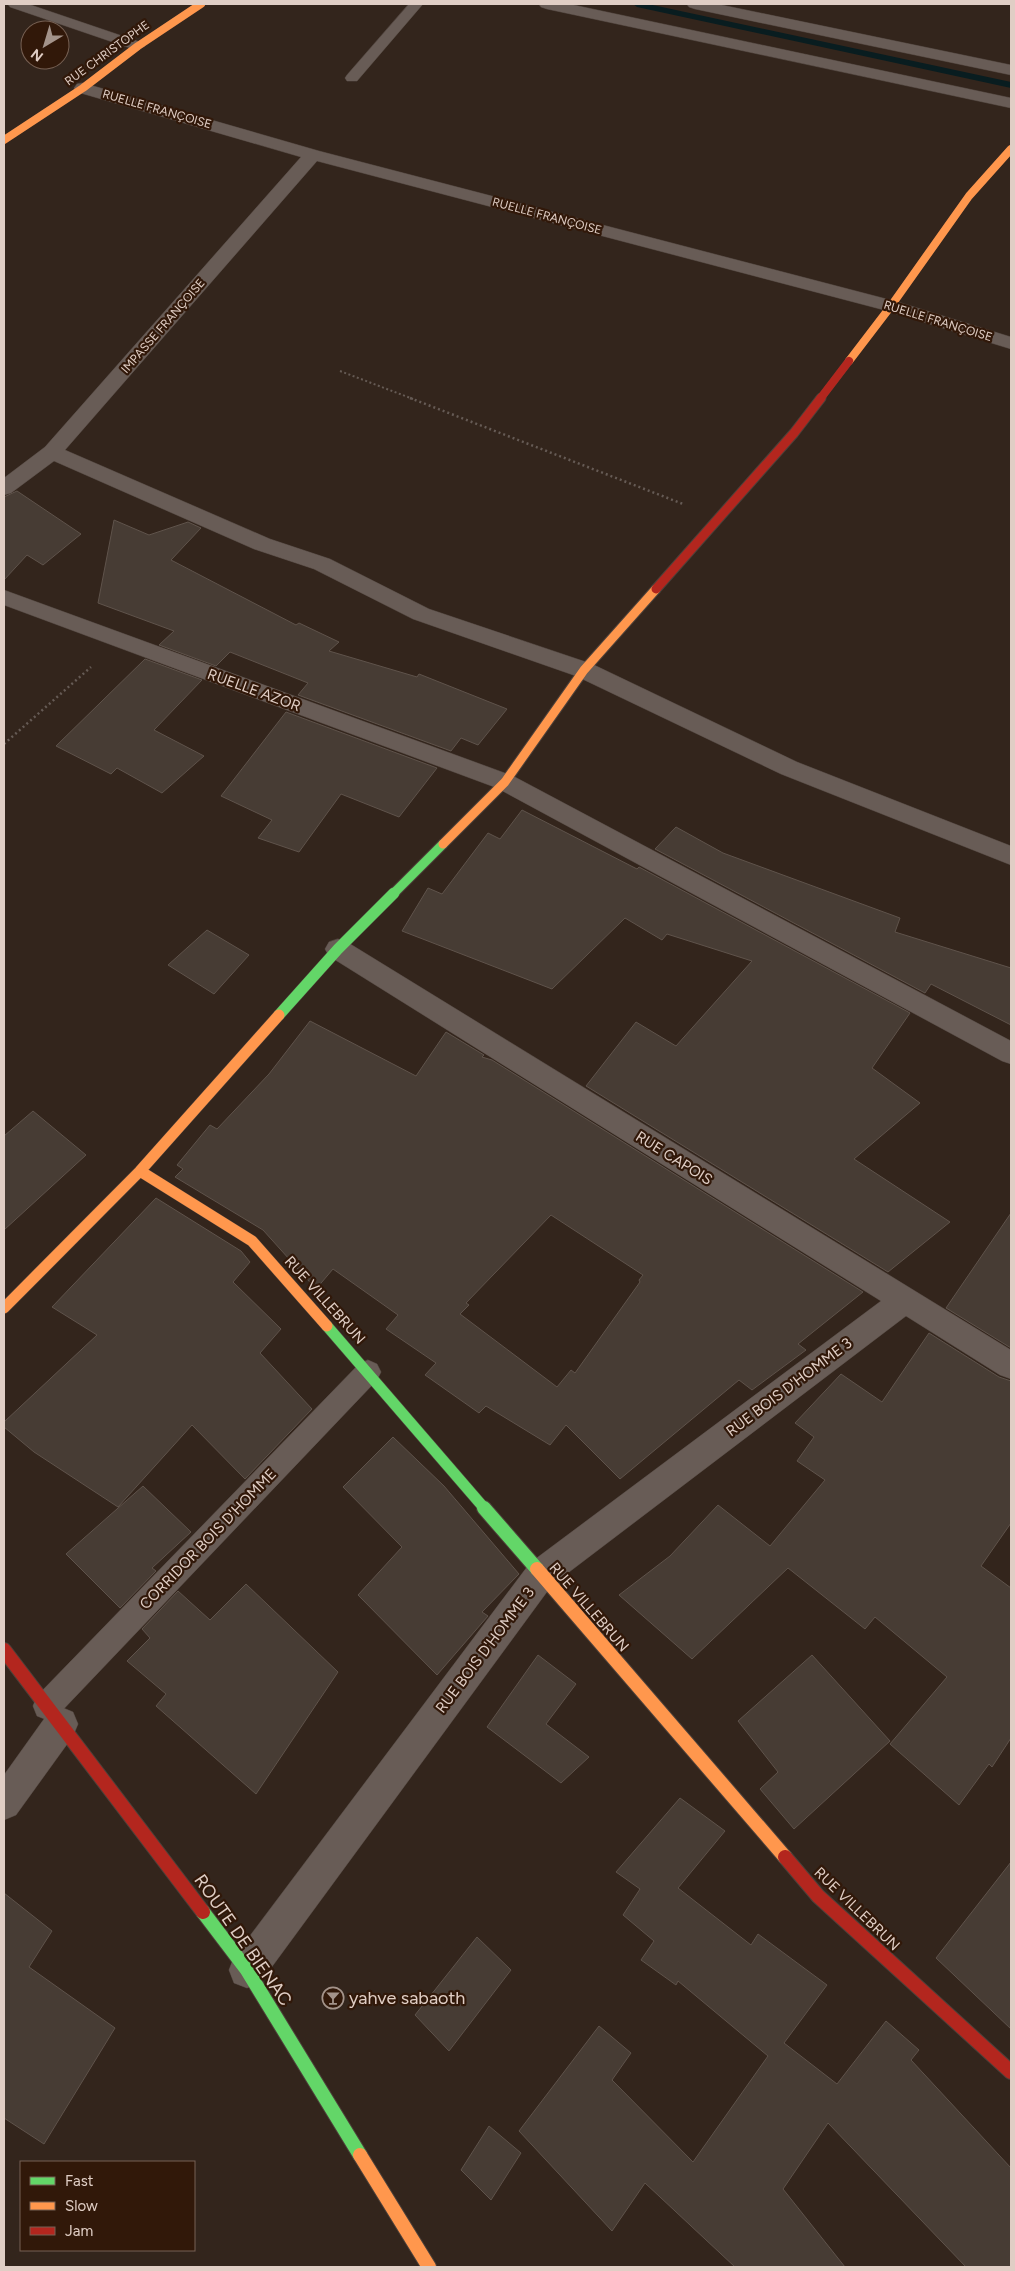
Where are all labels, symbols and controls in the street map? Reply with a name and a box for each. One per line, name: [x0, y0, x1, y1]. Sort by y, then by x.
street label: RUE CHRISTOPHE: [62, 18, 152, 88]
north arrow: [20, 20, 70, 70]
text: N: [28, 45, 47, 65]
street label: RUELLE FRANÇOISE: [101, 87, 213, 131]
street label: RUELLE FRANÇOISE: [491, 195, 603, 237]
street label: IMPASSE FRANÇOISE: [118, 276, 208, 376]
street label: RUELLE FRANÇOISE: [882, 298, 994, 344]
street label: RUELLE AZOR: [205, 665, 303, 715]
street label: RUE CAPOIS: [632, 1127, 716, 1189]
street label: RUE VILLEBRUN: [281, 1252, 369, 1348]
street label: RUE BOIS D'HOMME 3: [723, 1334, 855, 1440]
street label: CORRIDOR BOIS D'HOMME: [136, 1465, 280, 1613]
street label: RUE VILLEBRUN: [545, 1559, 633, 1655]
street label: RUE BOIS D'HOMME 3: [432, 1584, 538, 1716]
street label: RUE VILLEBRUN: [810, 1864, 904, 1954]
street label: ROUTE DE BIENAC: [189, 1870, 297, 2010]
bar icon: yahve sabaoth: [321, 1986, 345, 2010]
place label: yahve sabaoth: [349, 1987, 465, 2009]
legend: [20, 2161, 195, 2251]
text: Fast: [65, 2172, 94, 2190]
text: Slow: [65, 2197, 98, 2215]
text: Jam: [65, 2222, 93, 2240]

